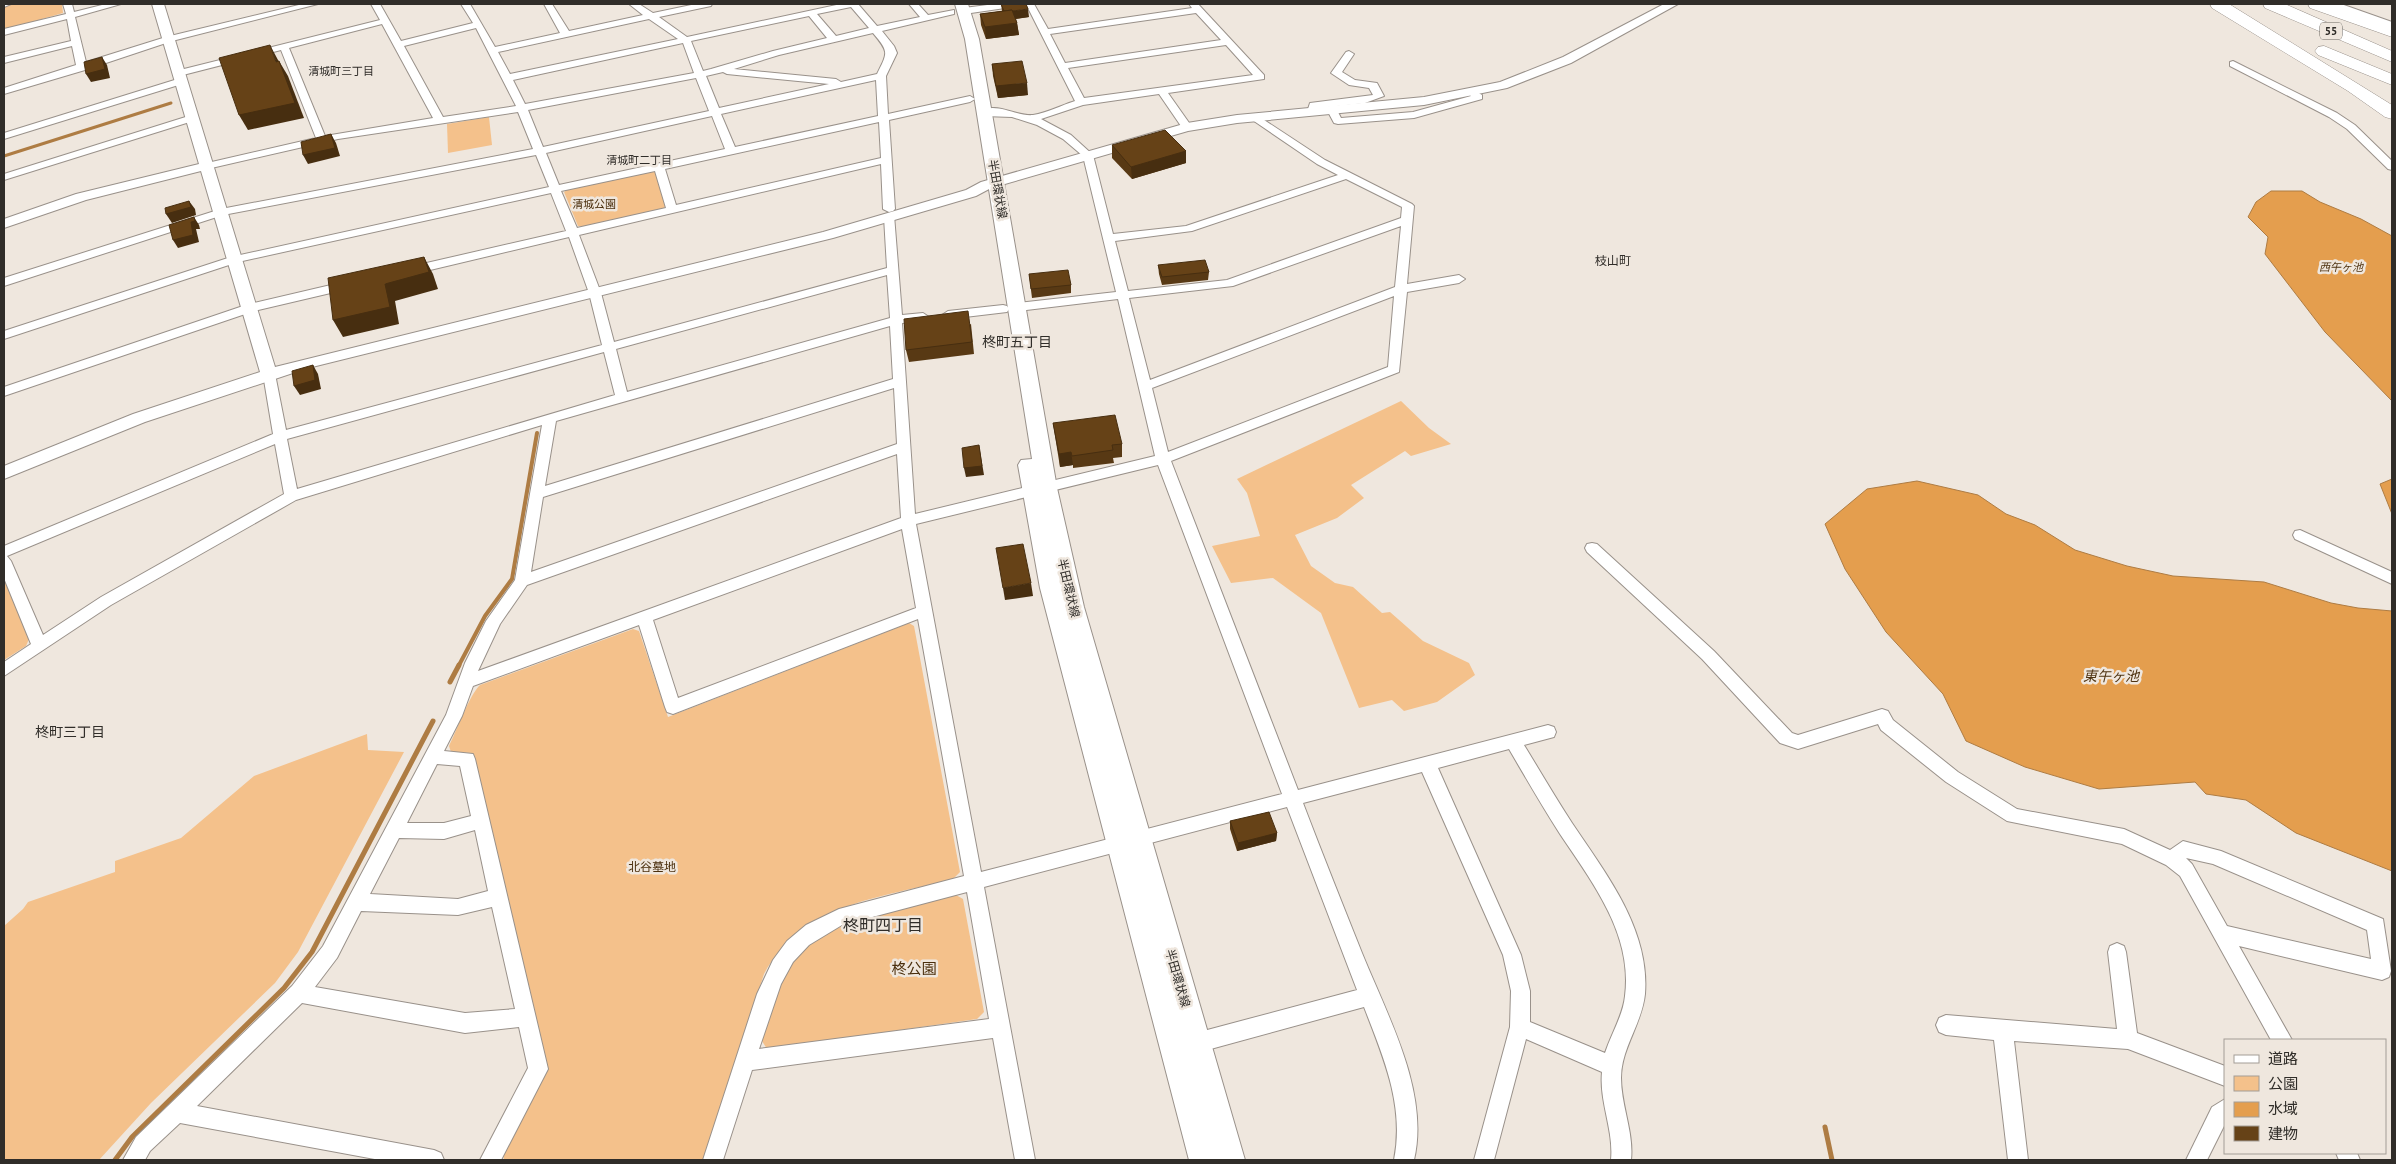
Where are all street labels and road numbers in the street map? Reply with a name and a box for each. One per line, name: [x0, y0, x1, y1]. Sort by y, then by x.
road number: 55: [2320, 22, 2342, 40]
street label: 半田環状線: [985, 158, 1011, 220]
street label: 半田環状線: [1055, 557, 1083, 619]
street label: 半田環状線: [1163, 947, 1193, 1009]

